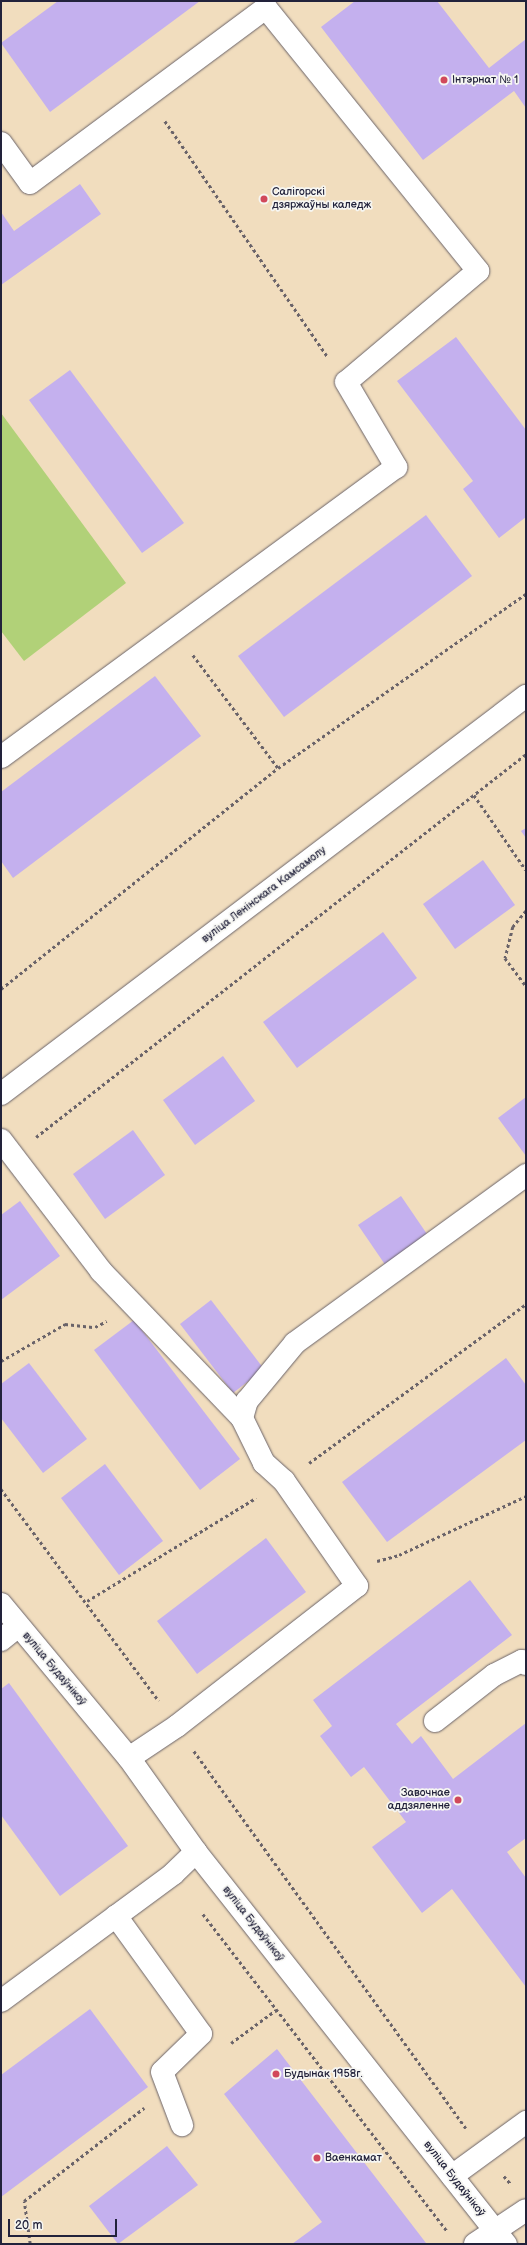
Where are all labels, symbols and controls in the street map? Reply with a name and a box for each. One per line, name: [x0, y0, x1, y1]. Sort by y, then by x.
place label: Інтэрнат № 1: [452, 73, 518, 87]
marker: Інтэрнат № 1: [439, 75, 449, 85]
place label: Салігорскі дзяржаўны каледж: [272, 186, 371, 212]
marker: Салігорскі дзяржаўны каледж: [259, 194, 269, 204]
street label: вуліца Ленінскага Камсамолу: [199, 844, 329, 946]
street label: вуліца Будаўнікоў: [19, 1629, 89, 1709]
place label: Завочнае аддзяленне: [388, 1787, 450, 1813]
marker: Завочнае аддзяленне: [453, 1795, 463, 1805]
street label: вуліца Будаўнікоў: [219, 1884, 287, 1964]
place label: Будынак 1958г.: [284, 2067, 363, 2081]
marker: Будынак 1958г.: [271, 2069, 281, 2079]
street label: вуліца Будаўнікоў: [420, 2139, 488, 2219]
place label: Ваенкамат: [325, 2151, 382, 2165]
marker: Ваенкамат: [312, 2153, 322, 2163]
scale bar: [10, 2211, 119, 2237]
text: 20 m: [15, 2218, 42, 2233]

